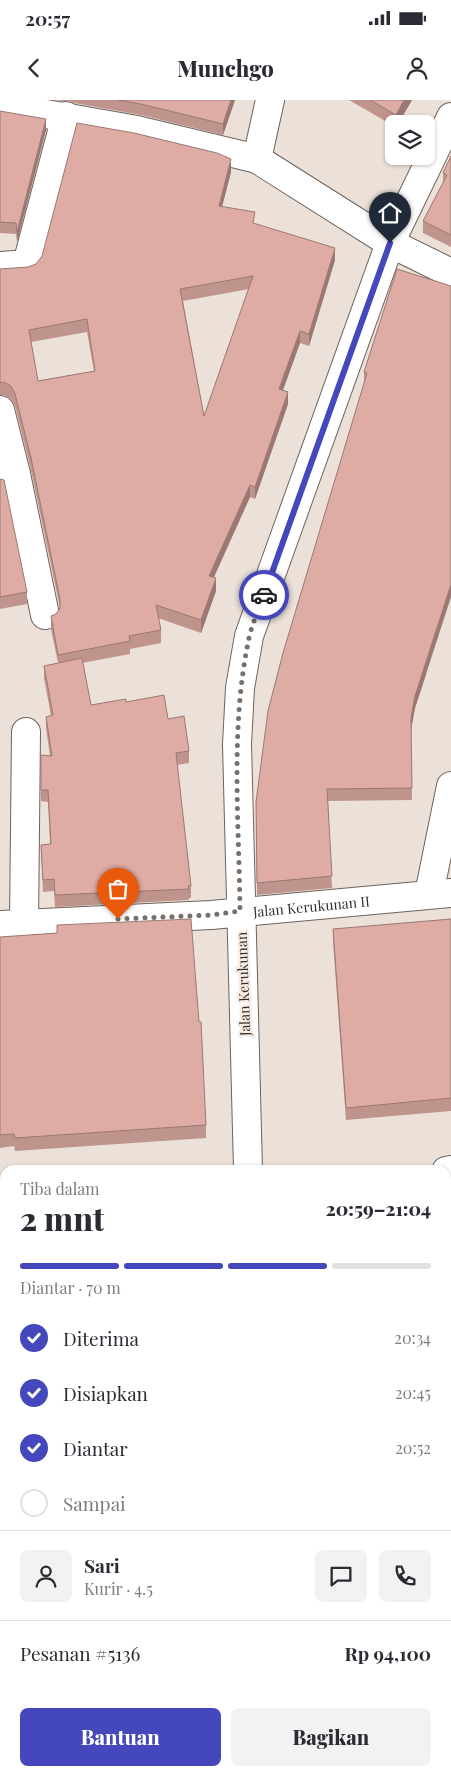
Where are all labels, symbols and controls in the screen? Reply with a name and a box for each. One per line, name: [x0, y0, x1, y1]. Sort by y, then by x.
text: 20:57: [25, 5, 70, 31]
text: Munchgo: [177, 53, 274, 83]
icon: back: [20, 54, 48, 82]
icon: person: [403, 54, 431, 82]
map controls: [385, 115, 435, 165]
button: layers: [385, 115, 435, 165]
pin: [369, 192, 411, 243]
icon: home: [376, 199, 404, 227]
courier: [239, 570, 289, 620]
icon: car: [250, 581, 278, 609]
pin: [97, 868, 139, 919]
icon: bag: [104, 875, 132, 903]
street label: Jalan Kerukunan II: [251, 891, 371, 921]
street label: Jalan Kerukunan: [232, 931, 254, 1037]
text: Tiba dalam: [20, 1178, 99, 1199]
text: 20:59–21:04: [326, 1195, 431, 1221]
text: 2 mnt: [20, 1196, 104, 1239]
text: Diantar · 70 m: [20, 1277, 121, 1298]
icon: check: [20, 1324, 48, 1352]
text: Diterima: [63, 1325, 139, 1351]
text: 20:34: [394, 1327, 431, 1348]
icon: check: [20, 1379, 48, 1407]
text: Disiapkan: [63, 1380, 148, 1406]
text: 20:45: [395, 1382, 431, 1403]
icon: check: [20, 1434, 48, 1462]
text: Diantar: [63, 1435, 128, 1461]
text: 20:52: [395, 1437, 431, 1458]
text: Sampai: [63, 1490, 126, 1516]
button: person: [20, 1550, 72, 1602]
button: chat: [315, 1550, 367, 1602]
button: phone: [379, 1550, 431, 1602]
text: Sari: [84, 1552, 120, 1578]
text: Kurir · 4.5: [84, 1578, 153, 1599]
text: Pesanan #5136: [20, 1640, 140, 1666]
text: Rp 94,100: [345, 1640, 431, 1666]
button: Bantuan: [20, 1708, 221, 1766]
button: Bagikan: [231, 1708, 431, 1766]

